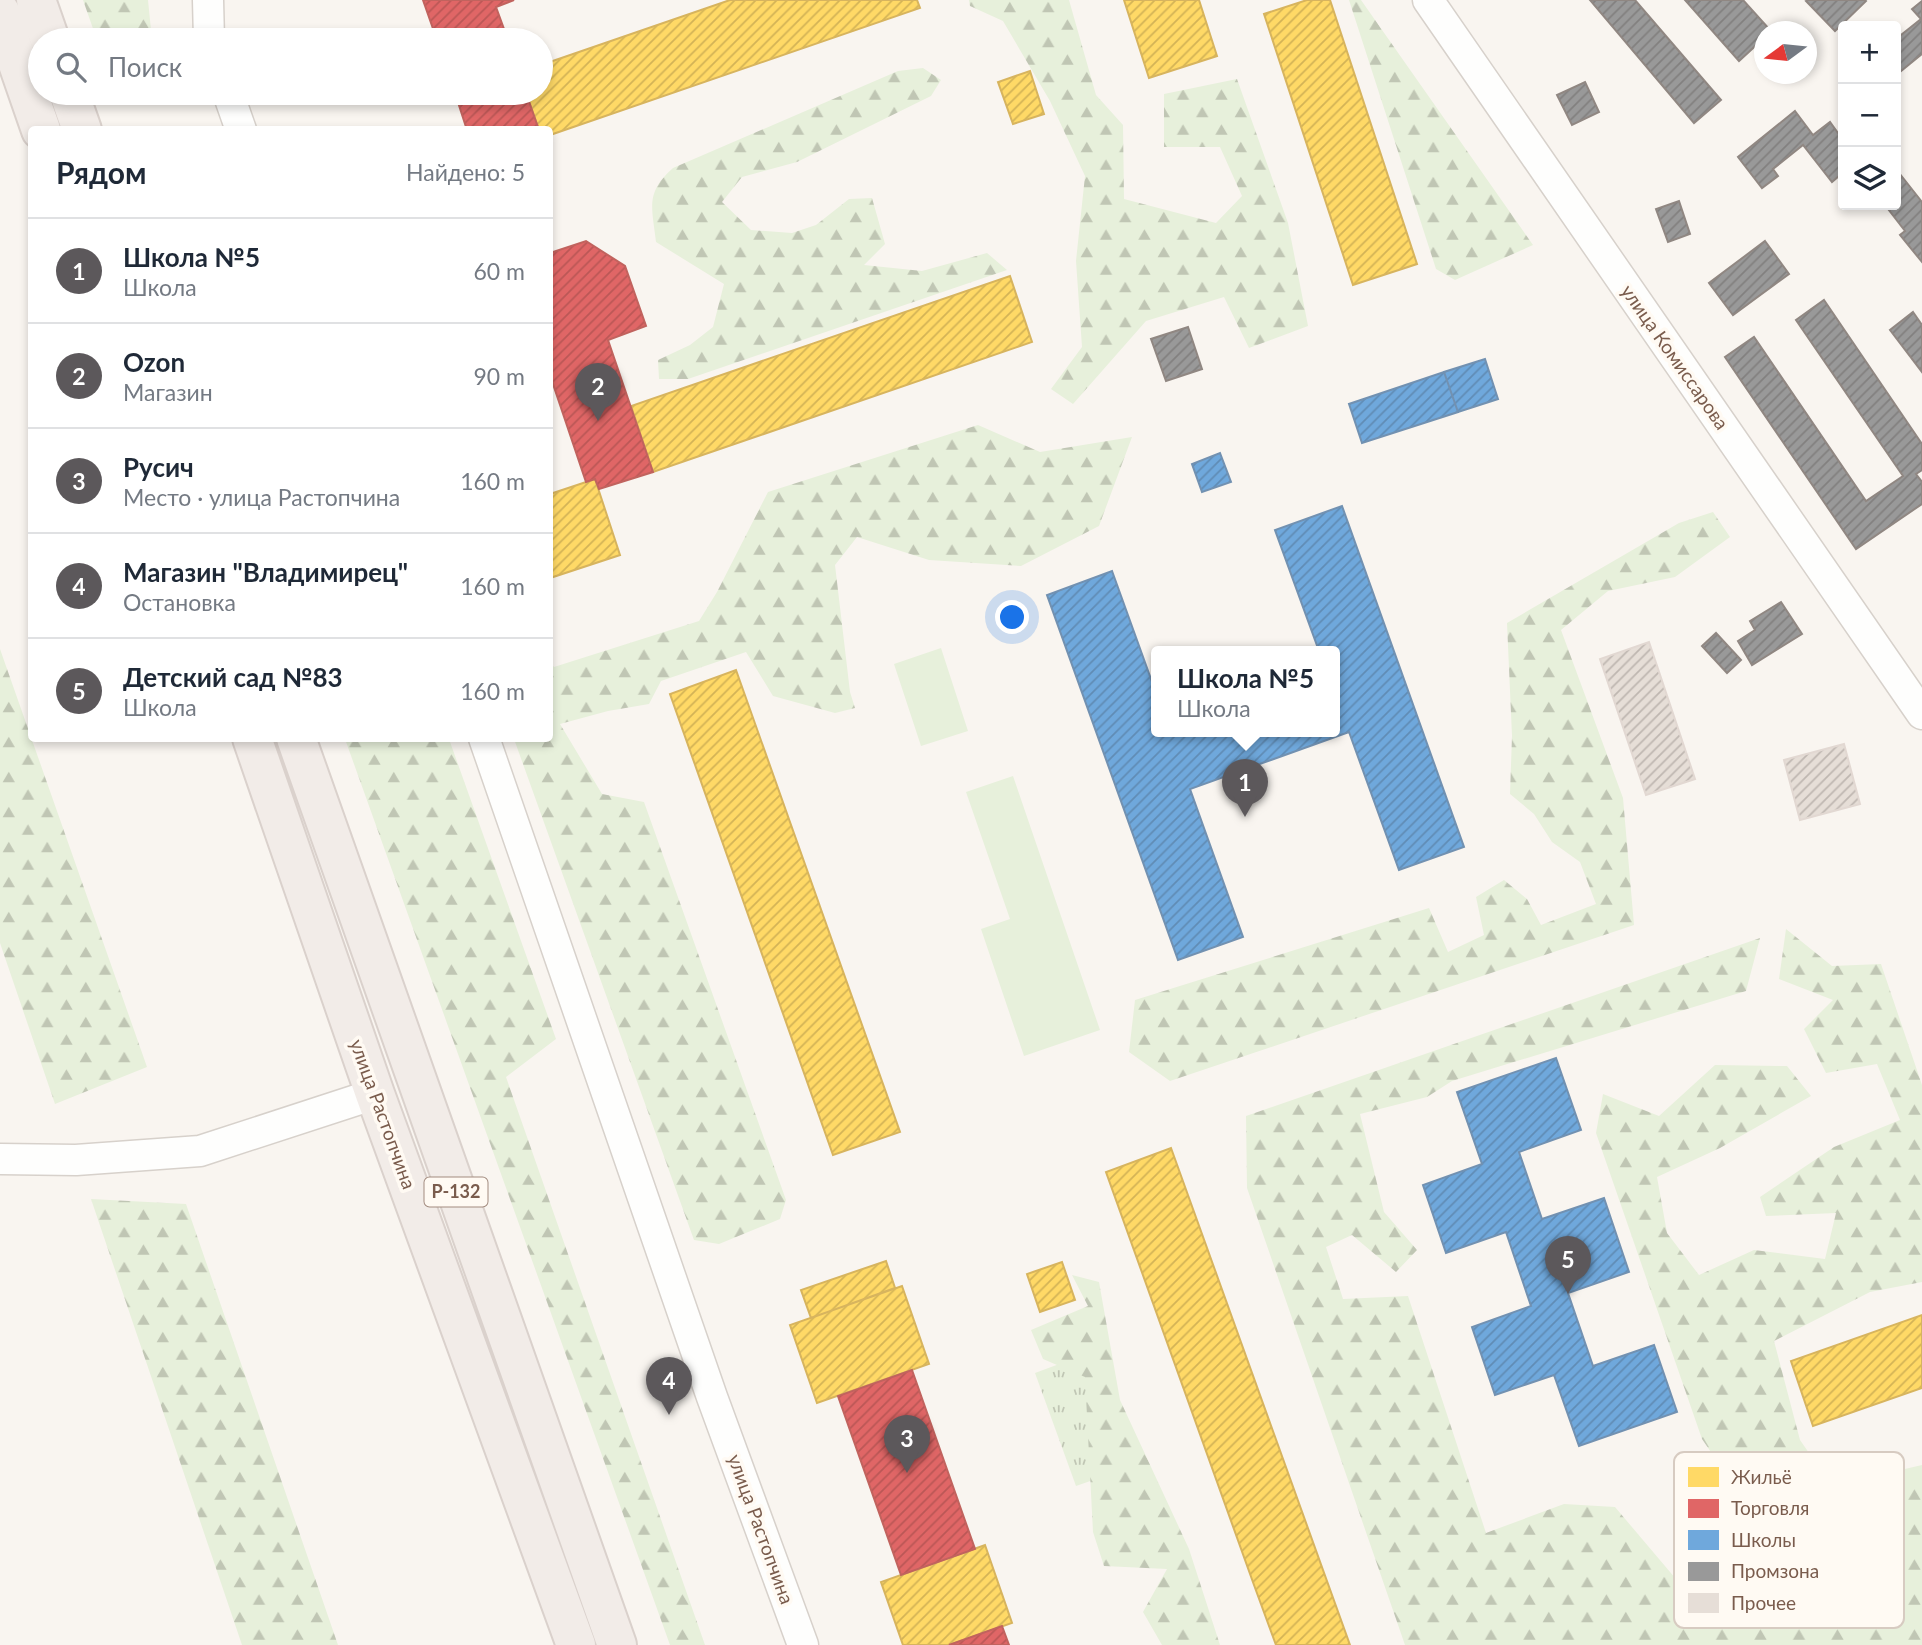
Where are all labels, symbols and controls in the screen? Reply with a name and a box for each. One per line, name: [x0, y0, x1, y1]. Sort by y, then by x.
north arrow: [1754, 21, 1817, 84]
map controls: [1838, 21, 1901, 210]
button: +: [1838, 21, 1901, 84]
search box: [28, 28, 553, 105]
icon: search: [52, 48, 90, 86]
text: Поиск: [108, 51, 182, 83]
button: −: [1838, 84, 1901, 147]
button: layers: [1838, 147, 1901, 210]
text: Рядом: [56, 154, 146, 190]
text: Найдено: 5: [406, 158, 525, 186]
text: Школа №5: [123, 241, 260, 273]
text: 1: [72, 257, 86, 285]
text: 60 m: [474, 257, 525, 285]
text: Школа: [123, 273, 197, 301]
street label: улица Комиссарова: [1617, 280, 1734, 434]
text: Ozon: [123, 346, 185, 378]
text: 2: [72, 362, 86, 390]
text: 90 m: [474, 362, 525, 390]
pin: 2: [575, 363, 621, 421]
text: Магазин: [123, 378, 213, 406]
text: Русич: [123, 451, 194, 483]
text: 3: [72, 467, 86, 495]
text: 160 m: [460, 467, 525, 495]
text: Место · улица Растопчина: [123, 483, 400, 511]
text: Магазин "Владимирец": [123, 556, 408, 588]
text: 4: [72, 572, 86, 600]
text: 160 m: [460, 572, 525, 600]
text: Остановка: [123, 588, 236, 616]
your location: [995, 600, 1029, 634]
popup: [1151, 646, 1340, 737]
text: Детский сад №83: [123, 661, 343, 693]
text: Школа №5: [1177, 662, 1314, 694]
text: 5: [72, 677, 86, 705]
text: 160 m: [460, 677, 525, 705]
text: Школа: [123, 693, 197, 721]
text: Школа: [1177, 694, 1251, 722]
pin: 1: [1222, 759, 1268, 817]
street label: улица Растопчина: [346, 1036, 421, 1192]
road number: Р-132: [424, 1177, 488, 1206]
pin: 5: [1545, 1236, 1591, 1294]
pin: 4: [646, 1357, 692, 1415]
pin: 3: [884, 1415, 930, 1473]
street label: улица Растопчина: [724, 1451, 799, 1607]
legend: [1674, 1452, 1904, 1628]
text: Жильё: [1731, 1465, 1792, 1488]
text: Торговля: [1731, 1496, 1809, 1519]
text: Школы: [1731, 1528, 1796, 1551]
text: Промзона: [1731, 1559, 1819, 1582]
text: Прочее: [1731, 1591, 1796, 1614]

